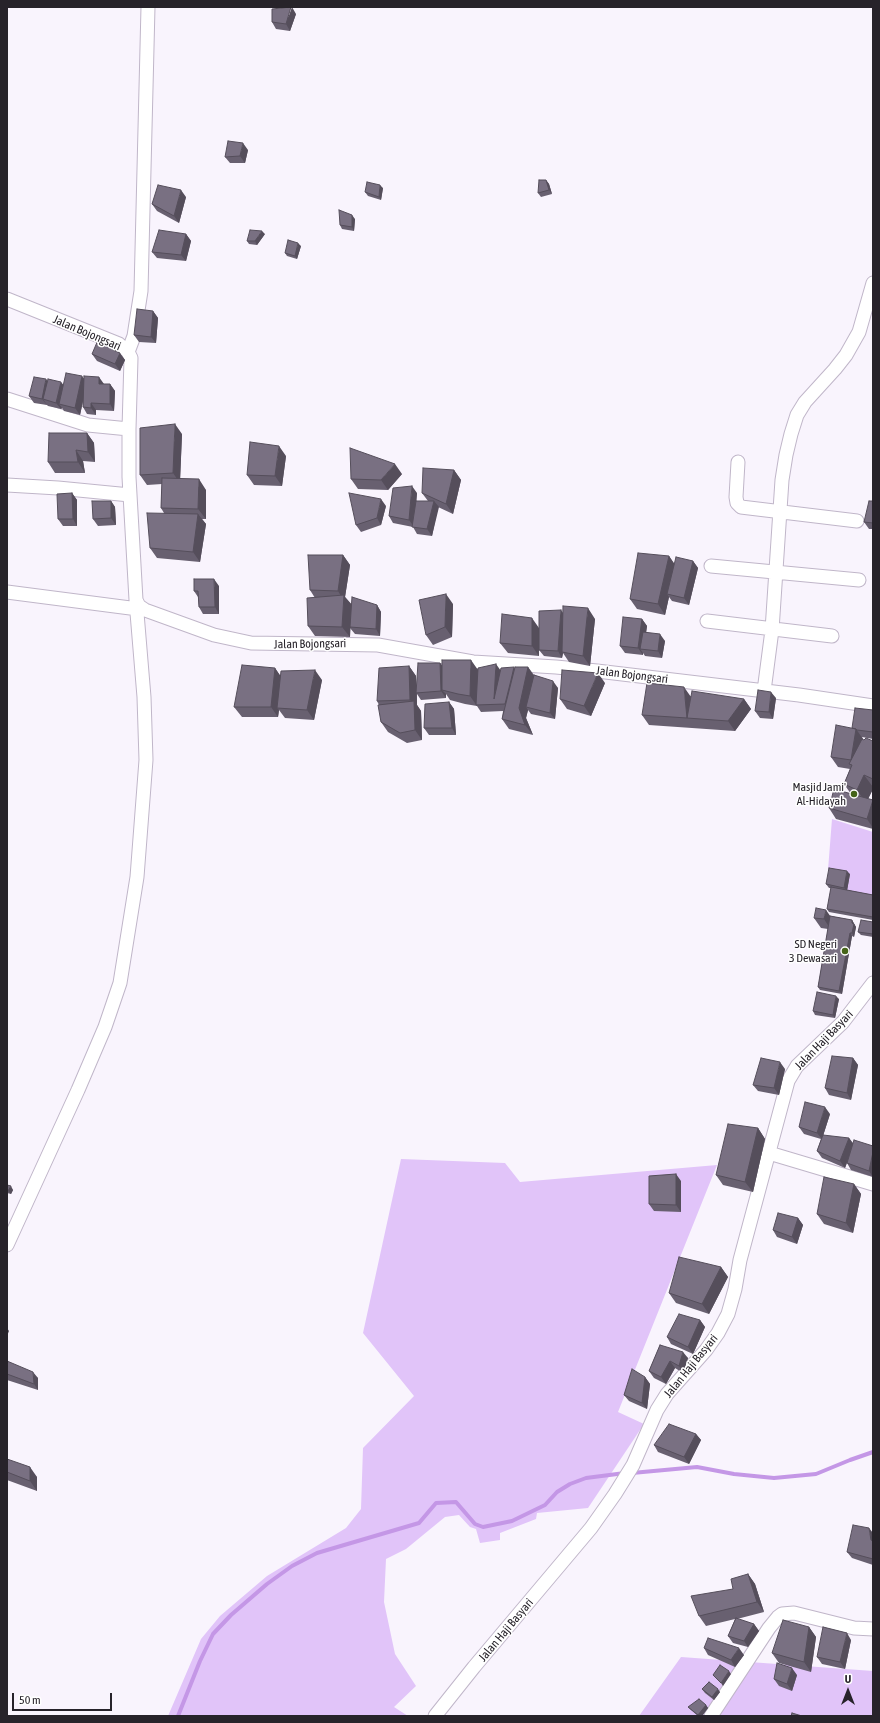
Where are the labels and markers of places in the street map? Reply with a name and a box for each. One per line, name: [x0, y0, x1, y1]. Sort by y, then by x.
place label: Masjid Jami' Al-Hidayah: [793, 780, 846, 808]
marker: Masjid Jami' Al-Hidayah: [849, 789, 859, 799]
place label: SD Negeri 3 Dewasari: [789, 937, 837, 965]
marker: SD Negeri 3 Dewasari: [840, 946, 850, 956]

